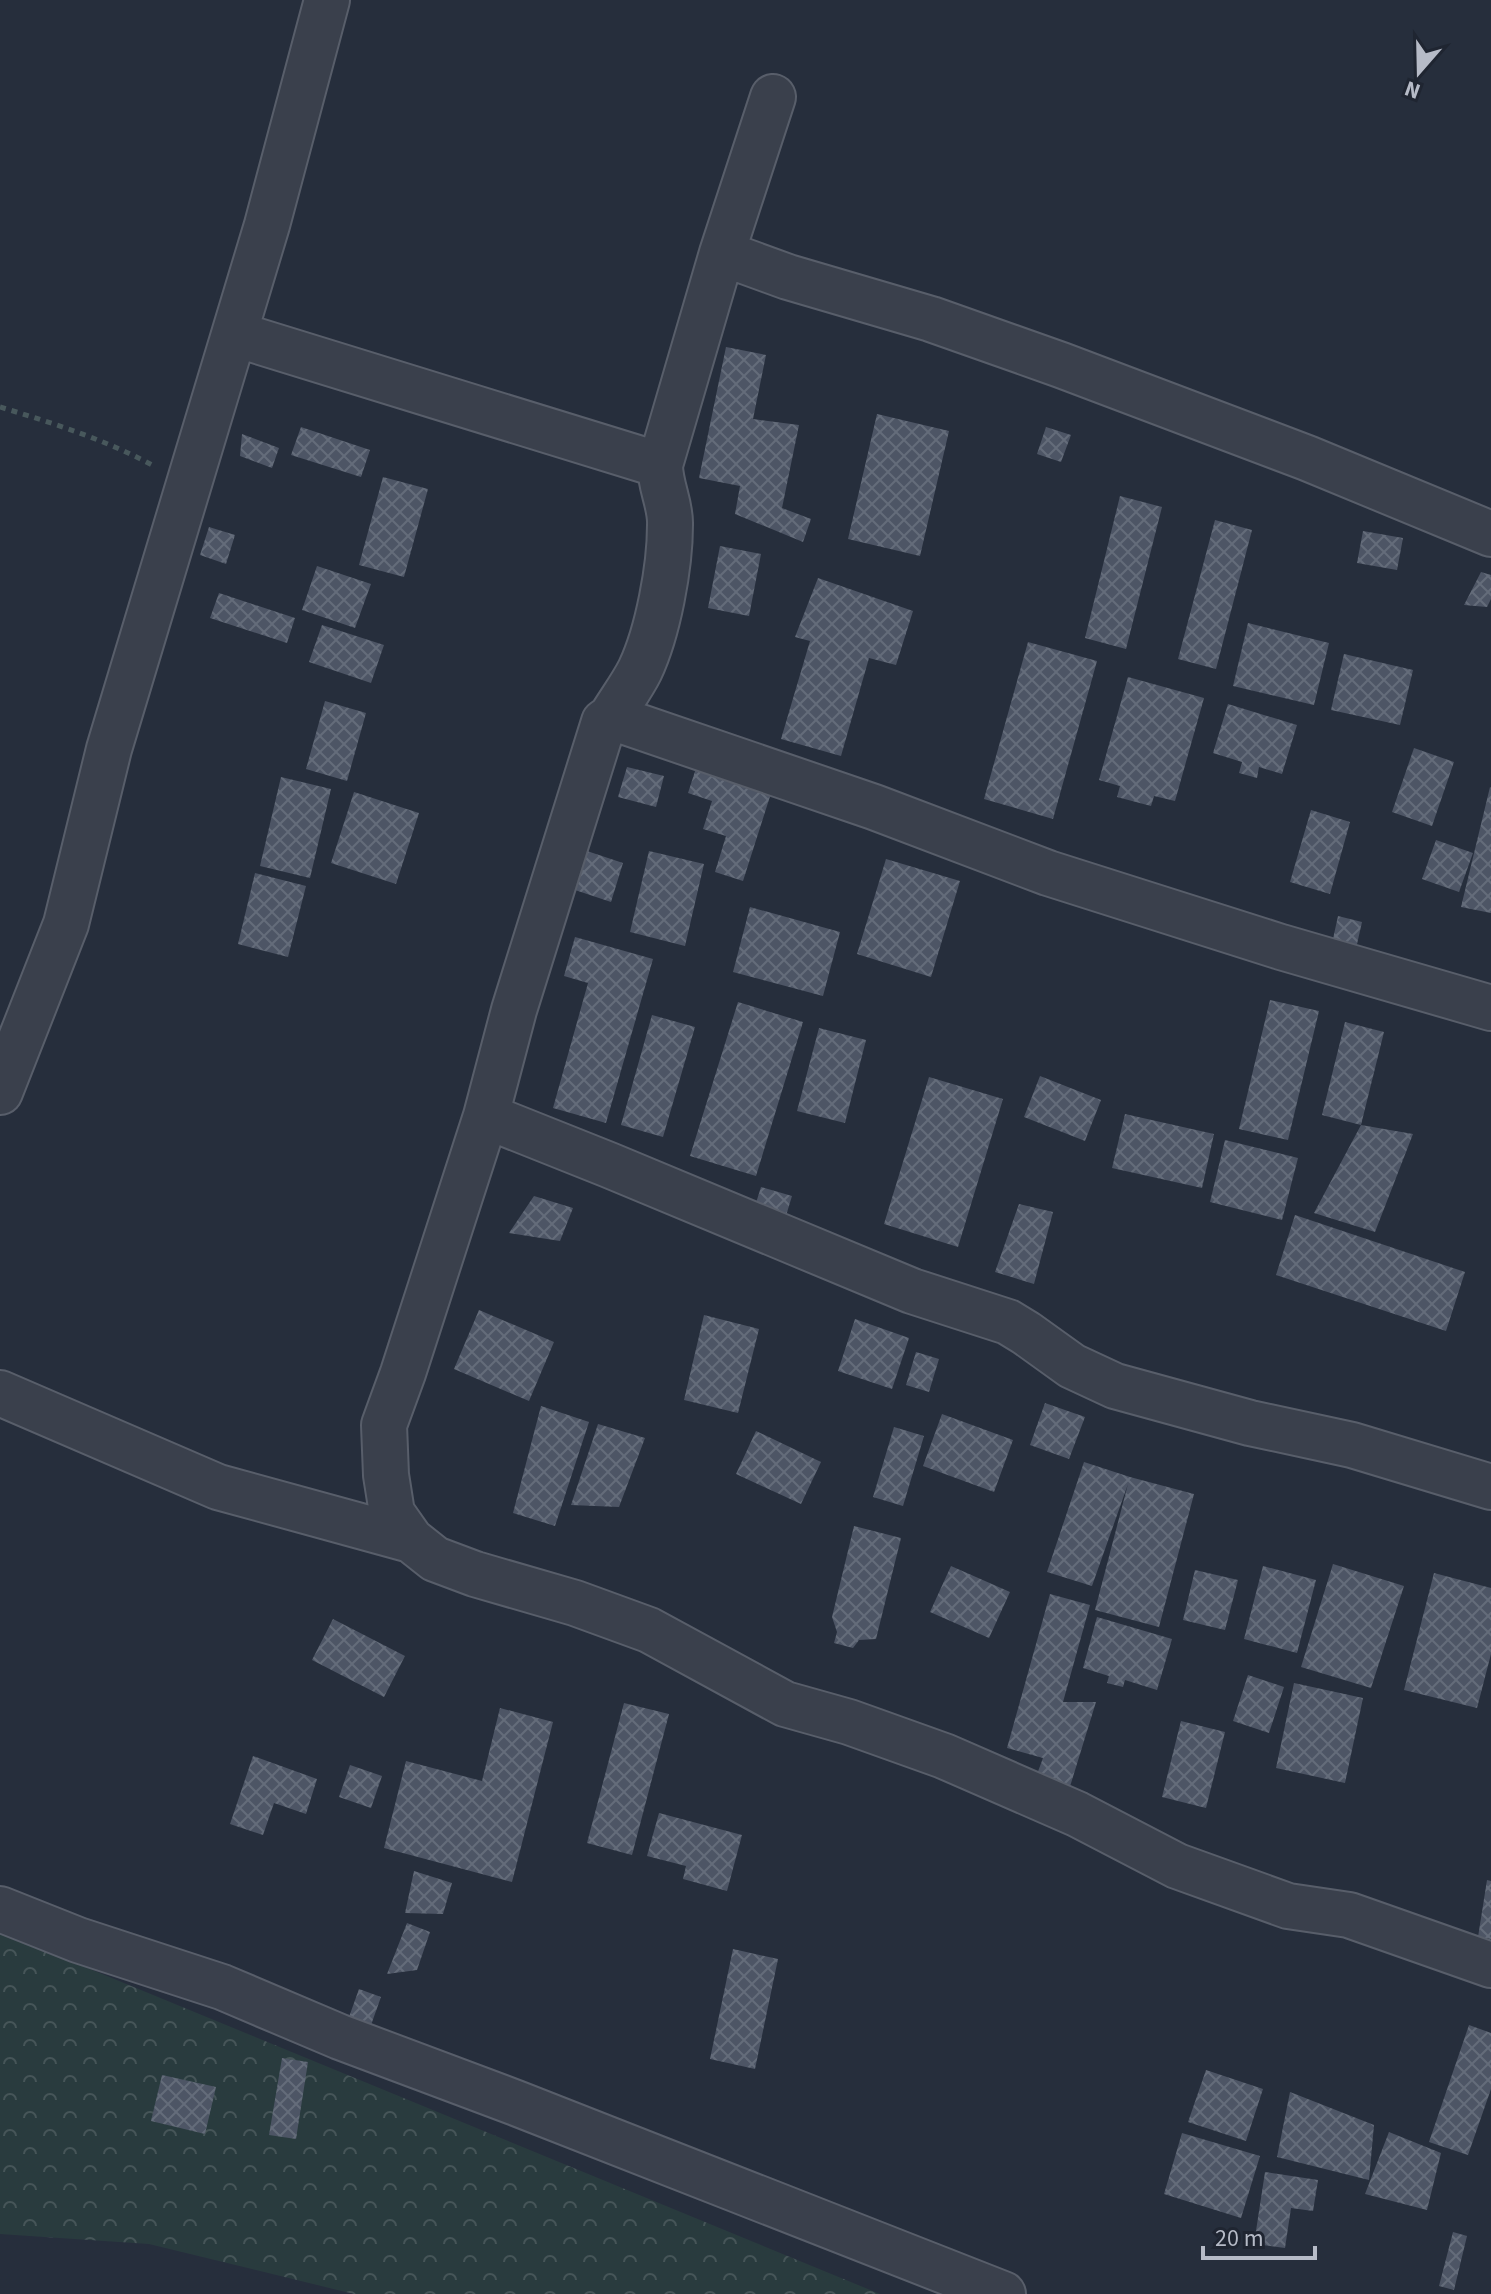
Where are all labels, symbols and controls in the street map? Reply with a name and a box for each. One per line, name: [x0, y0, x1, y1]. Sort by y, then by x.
north arrow: [1379, 32, 1459, 112]
text: N: [1400, 72, 1425, 107]
scale bar: [1203, 2210, 1315, 2260]
text: 20 m: [1215, 2221, 1264, 2256]

